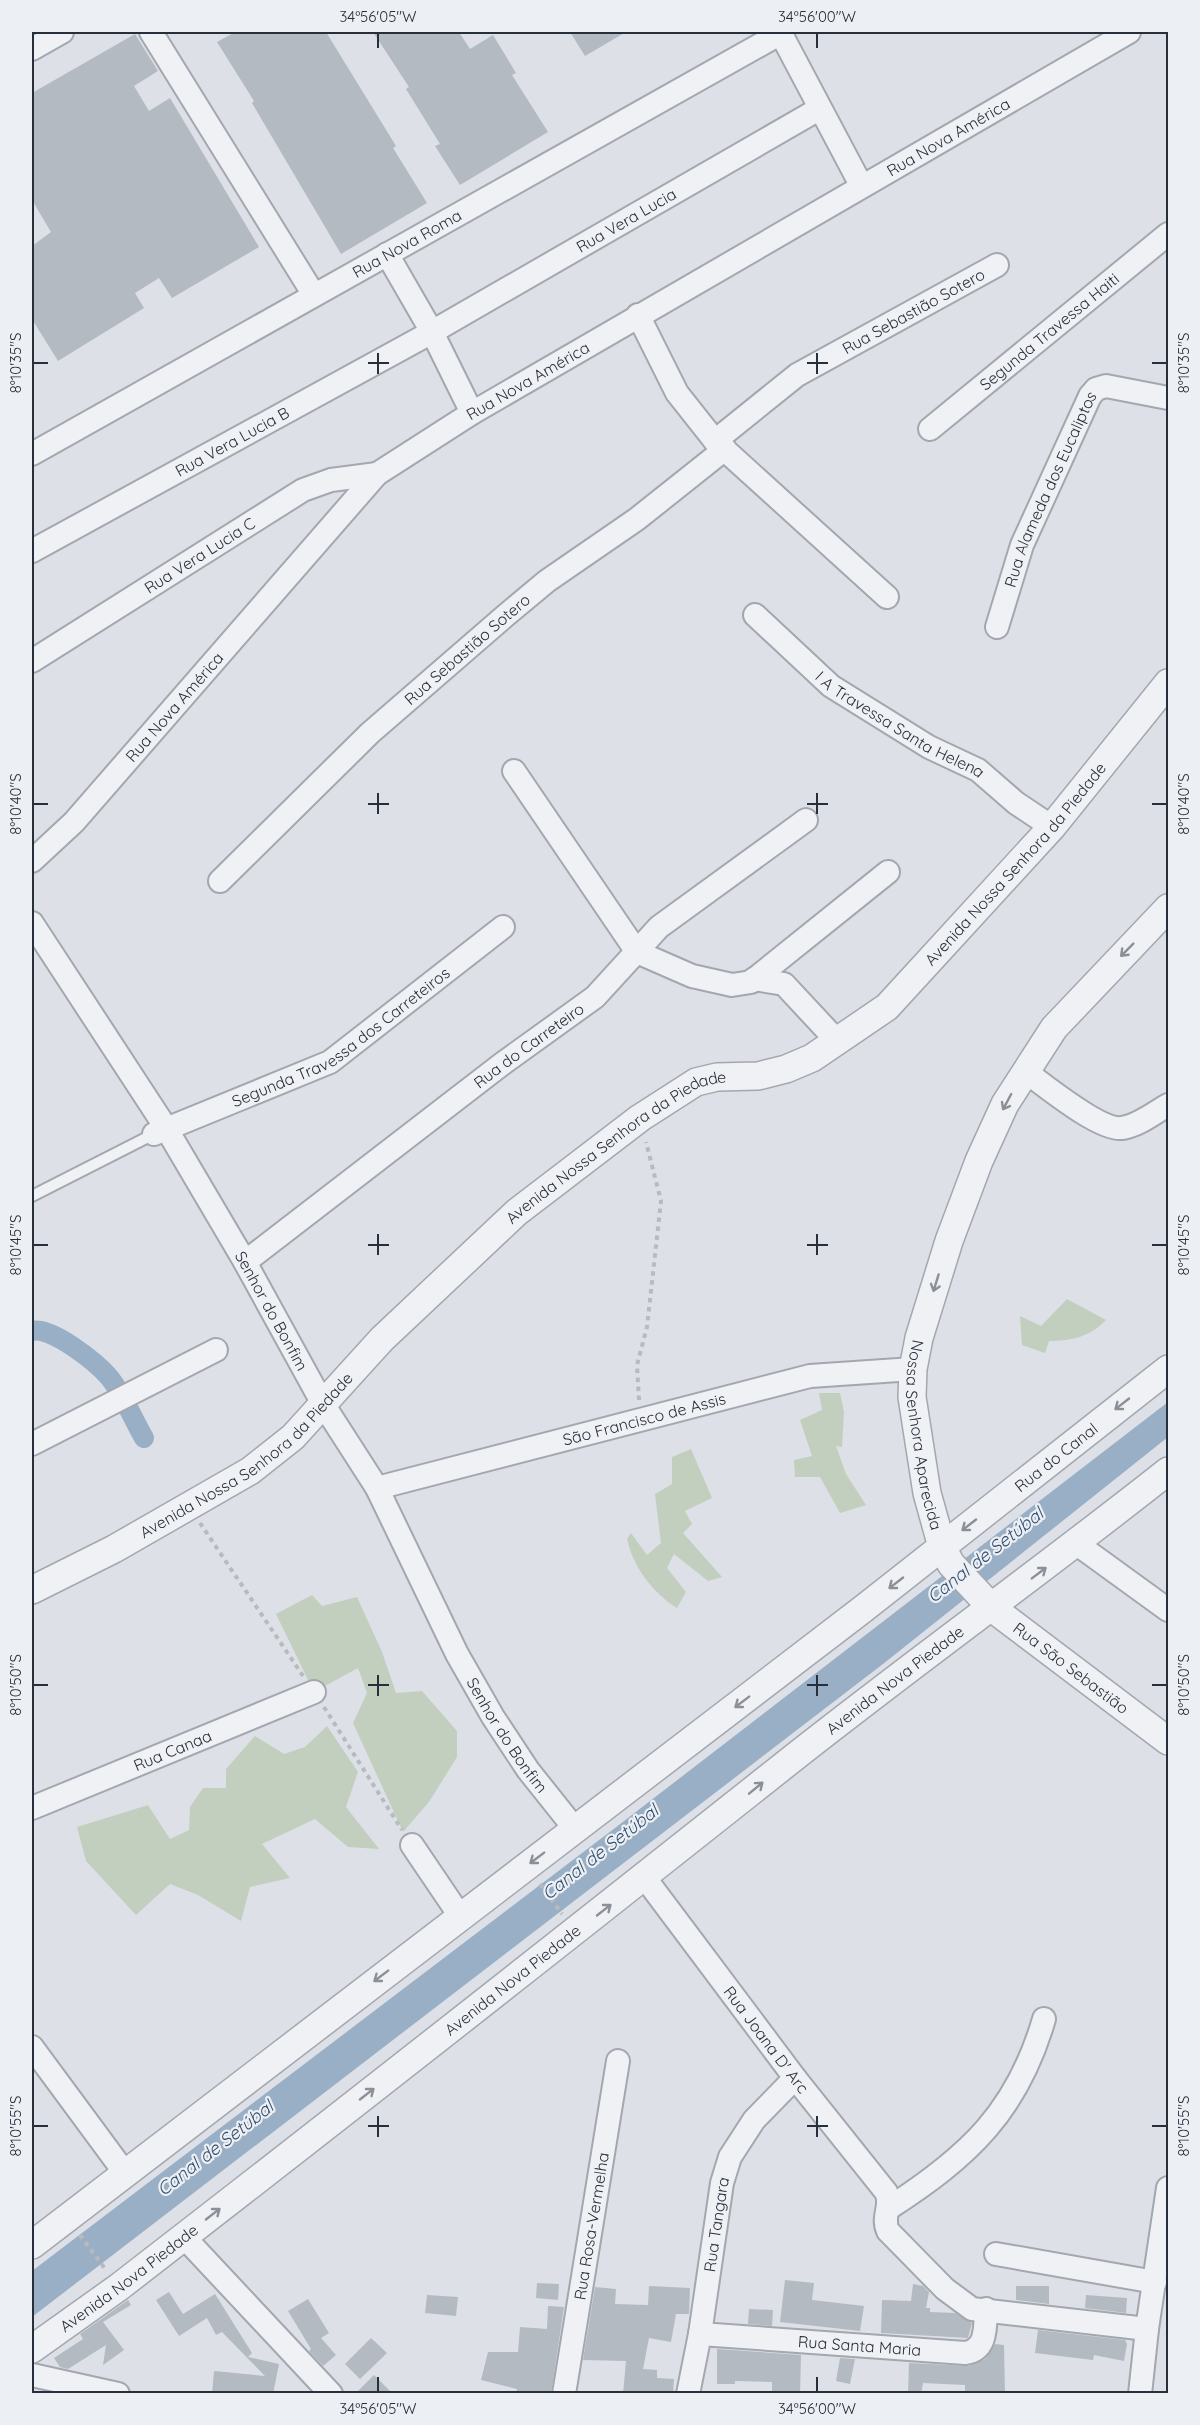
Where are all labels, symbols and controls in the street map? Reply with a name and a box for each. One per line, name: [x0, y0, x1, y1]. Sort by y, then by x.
text: 34°56'05"W: [339, 7, 417, 26]
text: 34°56'00"W: [778, 7, 856, 26]
street label: Rua Nova América: [883, 93, 1013, 180]
street label: Rua Vera Lucia: [572, 184, 680, 257]
street label: Rua Nova Roma: [349, 205, 465, 282]
street label: Rua Sebastião Sotero: [838, 264, 988, 358]
street label: Segunda Travessa Haiti: [975, 268, 1123, 394]
text: 8°10'35"S: [6, 333, 25, 393]
text: 8°10'35"S: [1174, 333, 1193, 393]
street label: Rua Nova América: [462, 337, 593, 424]
street label: Rua Alameda dos Eucaliptos: [1000, 386, 1100, 590]
street label: Rua Vera Lucia B: [171, 402, 292, 481]
street label: Rua Vera Lucia C: [140, 513, 258, 598]
street label: Rua Sebastião Sotero: [400, 589, 534, 709]
street label: Rua Nova América: [121, 648, 227, 766]
street label: I A Travessa Santa Helena: [811, 667, 989, 782]
street label: Avenida Nossa Senhora da Piedade: [920, 758, 1110, 970]
text: 8°10'40"S: [6, 773, 25, 835]
text: 8°10'40"S: [1174, 773, 1193, 835]
one-way arrow: [1120, 942, 1135, 957]
street label: Segunda Travessa dos Carreteiros: [229, 963, 454, 1111]
street label: Rua do Carreteiro: [469, 998, 588, 1092]
street label: Avenida Nossa Senhora da Piedade: [501, 1067, 726, 1228]
one-way arrow: [1001, 1093, 1013, 1110]
text: 8°10'45"S: [6, 1215, 25, 1275]
text: 8°10'45"S: [1174, 1215, 1193, 1275]
street label: Senhor do Bonfim: [231, 1247, 313, 1374]
one-way arrow: [930, 1273, 941, 1292]
street label: Nossa Senhora Aparecida: [902, 1338, 947, 1532]
street label: Avenida Nossa Senhora da Piedade: [136, 1368, 357, 1542]
street label: São Francisco de Assis: [561, 1388, 728, 1450]
one-way arrow: [1114, 1398, 1130, 1411]
street label: Rua do Canal: [1010, 1418, 1102, 1496]
water label: Canal de Setúbal: [922, 1501, 1049, 1608]
one-way arrow: [962, 1519, 978, 1532]
one-way arrow: [1030, 1566, 1046, 1579]
one-way arrow: [889, 1576, 905, 1589]
street label: Rua São Sebastião: [1009, 1618, 1133, 1718]
street label: Avenida Nova Piedade: [822, 1621, 968, 1739]
text: 8°10'50"S: [6, 1654, 25, 1716]
text: 8°10'50"S: [1174, 1654, 1193, 1716]
street label: Senhor do Bonfim: [463, 1674, 552, 1797]
one-way arrow: [734, 1695, 750, 1708]
street label: Rua Canaa: [131, 1725, 215, 1775]
one-way arrow: [748, 1781, 763, 1795]
water label: Canal de Setúbal: [537, 1798, 664, 1905]
one-way arrow: [529, 1852, 545, 1865]
one-way arrow: [595, 1903, 611, 1916]
street label: Avenida Nova Piedade: [440, 1920, 585, 2040]
one-way arrow: [373, 1969, 389, 1982]
street label: Rua Joana D' Arc: [719, 1982, 813, 2097]
one-way arrow: [359, 2088, 375, 2101]
water label: Canal de Setúbal: [152, 2094, 279, 2201]
text: 8°10'55"S: [6, 2096, 25, 2156]
text: 8°10'55"S: [1174, 2096, 1193, 2156]
street label: Rua Rosa-Vermelha: [569, 2151, 613, 2301]
street label: Rua Tangara: [699, 2174, 733, 2273]
one-way arrow: [205, 2208, 221, 2221]
street label: Avenida Nova Piedade: [56, 2220, 202, 2336]
street label: Rua Santa Maria: [797, 2331, 922, 2360]
text: 34°56'05"W: [339, 2399, 417, 2418]
text: 34°56'00"W: [778, 2399, 856, 2418]

